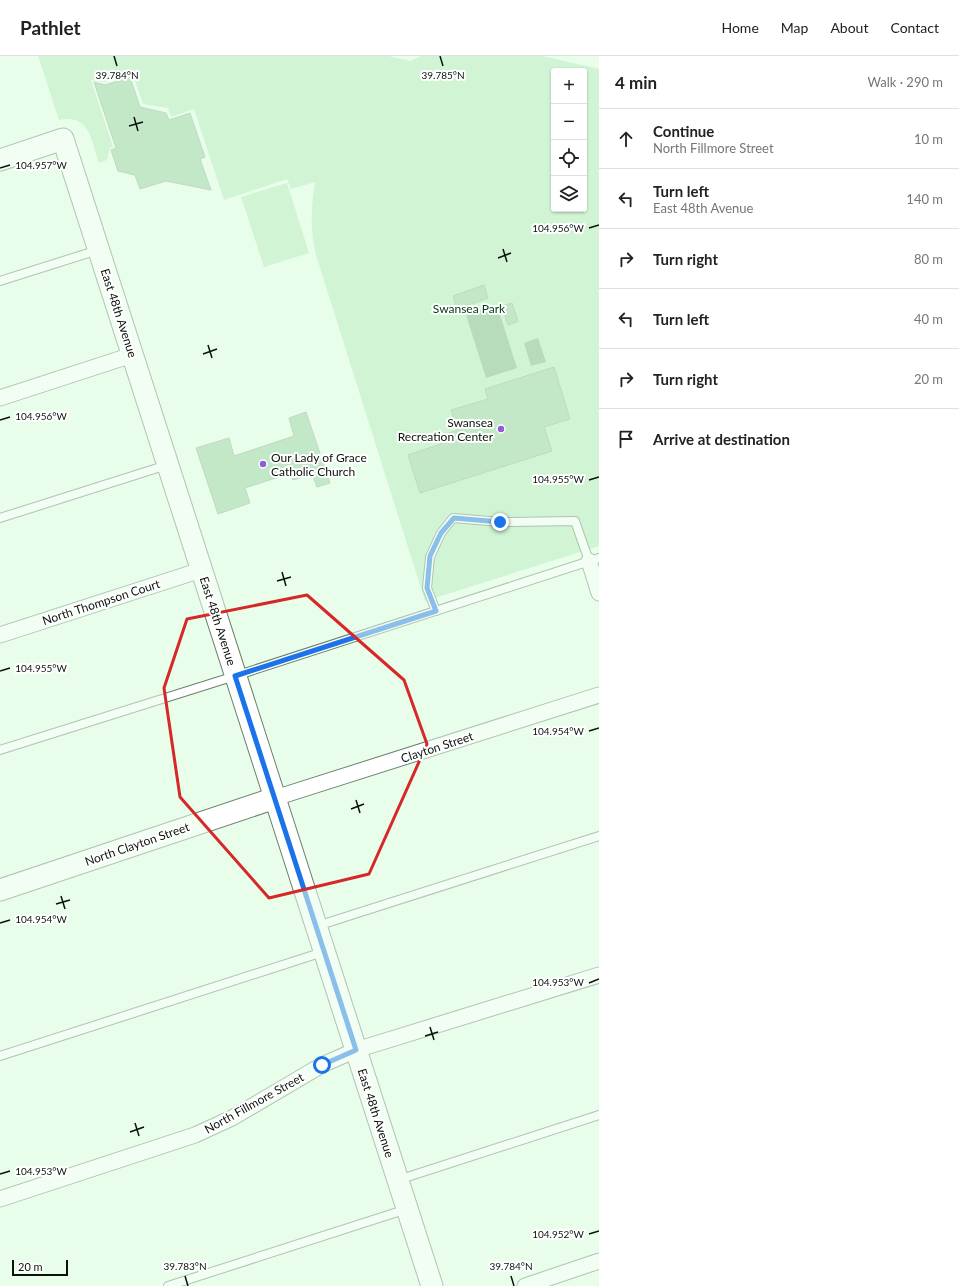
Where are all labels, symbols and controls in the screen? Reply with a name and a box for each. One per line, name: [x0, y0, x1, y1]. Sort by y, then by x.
text: Pathlet: [20, 16, 81, 39]
text: Home: [721, 19, 759, 36]
text: Map: [781, 19, 808, 36]
text: About: [830, 19, 868, 36]
text: Contact: [890, 19, 939, 36]
map controls: [551, 68, 587, 212]
button: +: [551, 68, 587, 104]
text: 39.784°N: [95, 69, 139, 81]
text: 39.785°N: [421, 69, 465, 81]
text: 4 min: [615, 72, 657, 93]
text: Walk · 290 m: [867, 74, 943, 90]
button: −: [551, 104, 587, 140]
text: Continue: [653, 122, 714, 140]
icon: ahead: [615, 128, 637, 150]
text: 10 m: [914, 131, 943, 147]
button: locate: [551, 140, 587, 176]
text: North Fillmore Street: [653, 140, 774, 156]
text: 104.957°W: [15, 159, 67, 171]
button: layers: [551, 176, 587, 212]
text: Turn left: [653, 182, 709, 200]
icon: left: [615, 188, 637, 210]
text: 140 m: [906, 191, 943, 207]
text: East 48th Avenue: [653, 200, 753, 216]
text: 104.956°W: [532, 222, 584, 234]
icon: right: [615, 248, 637, 270]
text: Turn right: [653, 250, 718, 268]
text: 80 m: [914, 251, 943, 267]
street label: East 48th Avenue: [98, 267, 140, 359]
park label: Swansea Park: [433, 301, 506, 316]
icon: left: [615, 308, 637, 330]
text: Turn left: [653, 310, 709, 328]
text: 40 m: [914, 311, 943, 327]
icon: right: [615, 368, 637, 390]
text: Turn right: [653, 370, 718, 388]
text: 20 m: [914, 371, 943, 387]
text: 104.956°W: [15, 410, 67, 422]
place label: Swansea Recreation Center: [398, 415, 494, 444]
marker: Swansea Recreation Center: [496, 424, 506, 434]
icon: arrive: [615, 428, 637, 450]
text: Arrive at destination: [653, 430, 790, 448]
place label: Our Lady of Grace Catholic Church: [271, 450, 367, 479]
marker: Our Lady of Grace Catholic Church: [258, 459, 268, 469]
text: 104.955°W: [532, 473, 584, 485]
route end: [491, 513, 509, 531]
street label: East 48th Avenue: [197, 575, 239, 667]
street label: North Thompson Court: [40, 576, 162, 628]
text: 104.955°W: [15, 662, 67, 674]
text: 104.954°W: [532, 725, 584, 737]
street label: Clayton Street: [399, 728, 476, 766]
street label: North Clayton Street: [83, 819, 192, 869]
text: 104.954°W: [15, 913, 67, 925]
text: 104.953°W: [532, 976, 584, 988]
route start: [313, 1056, 331, 1074]
street label: East 48th Avenue: [355, 1067, 397, 1159]
street label: North Fillmore Street: [202, 1069, 307, 1137]
text: 104.953°W: [15, 1165, 67, 1177]
text: 104.952°W: [532, 1228, 584, 1240]
scale bar: [12, 1258, 68, 1277]
text: 20 m: [18, 1260, 43, 1273]
text: 39.783°N: [163, 1260, 207, 1272]
text: 39.784°N: [489, 1260, 533, 1272]

